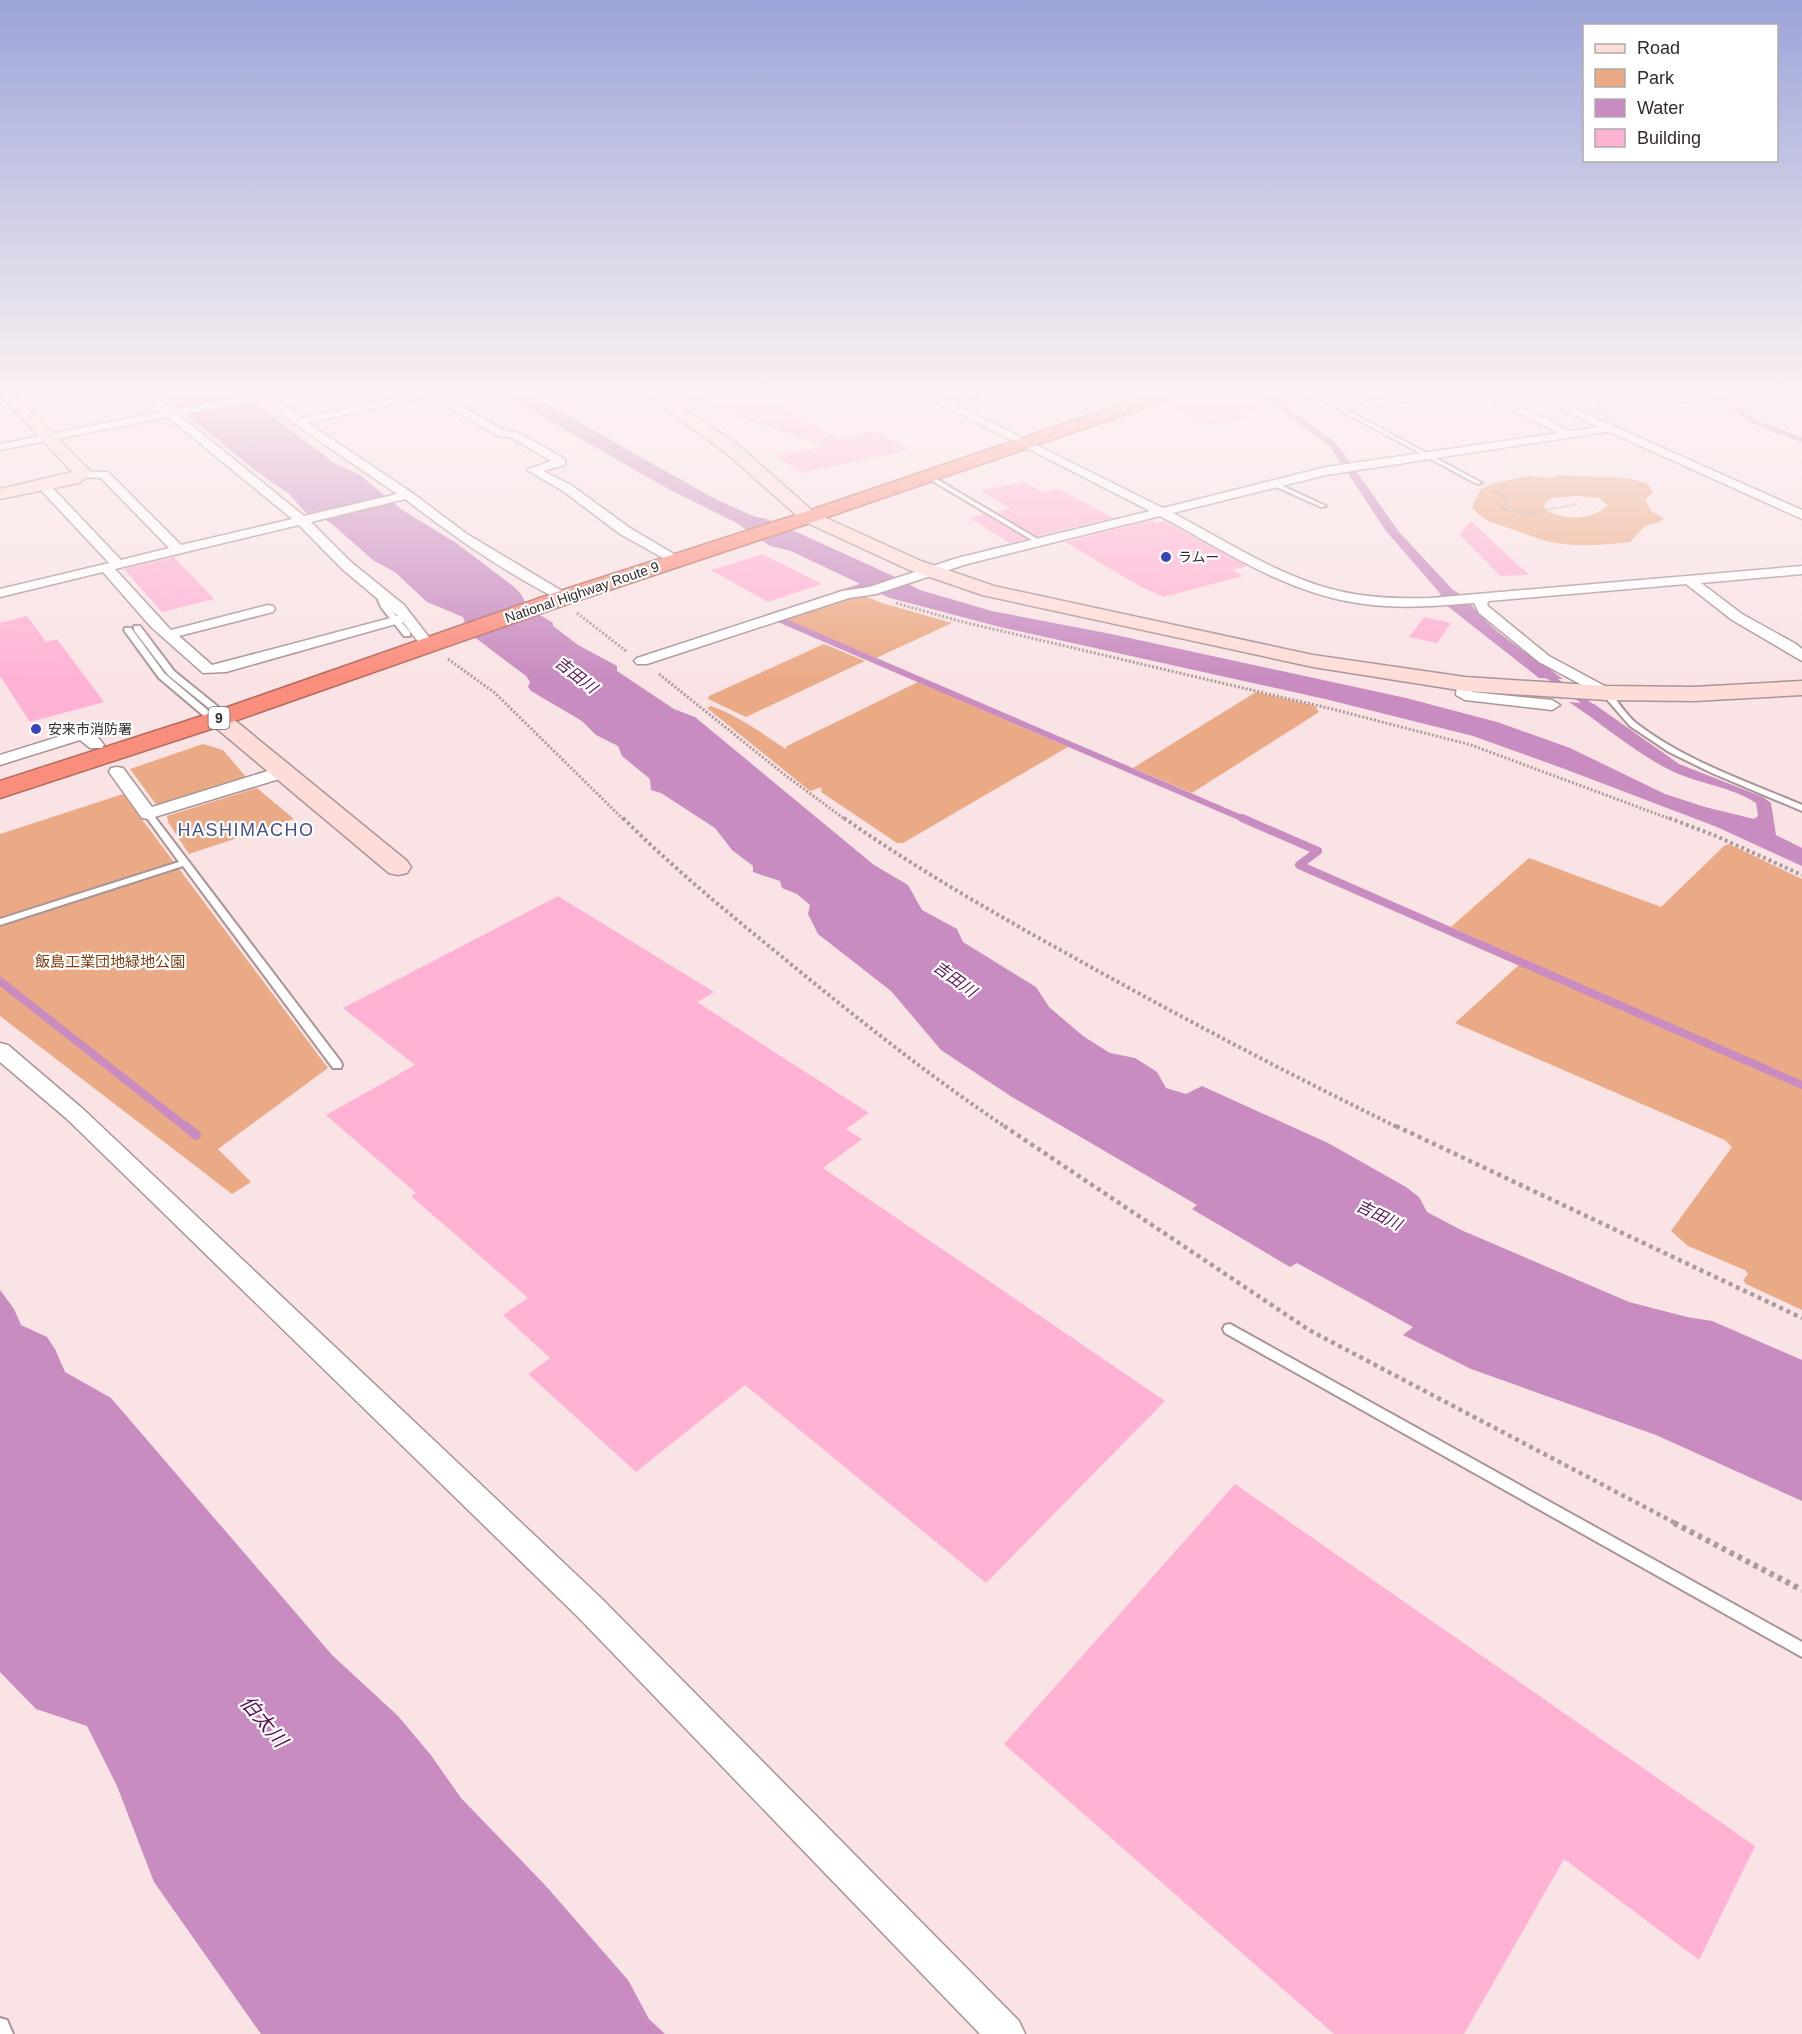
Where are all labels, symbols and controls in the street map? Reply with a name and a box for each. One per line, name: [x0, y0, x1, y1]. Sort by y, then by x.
legend: [1583, 24, 1778, 162]
text: Road: [1637, 38, 1680, 58]
text: Park: [1637, 68, 1675, 88]
text: Water: [1637, 98, 1684, 118]
text: Building: [1637, 128, 1701, 148]
place label: ラムー: [1178, 549, 1220, 565]
marker: ラムー: [1159, 550, 1173, 564]
street label: National Highway Route 9: [503, 558, 661, 626]
water label: 吉田川: [552, 654, 602, 698]
road number: 9: [208, 707, 230, 729]
place label: 安来市消防署: [48, 721, 132, 737]
marker: 安来市消防署: [29, 722, 43, 736]
district label: HASHIMACHO: [177, 820, 315, 840]
park label: 飯島工業団地緑地公園: [35, 953, 185, 970]
water label: 吉田川: [931, 958, 981, 1001]
water label: 吉田川: [1354, 1197, 1406, 1234]
water label: 伯太川: [236, 1691, 293, 1753]

